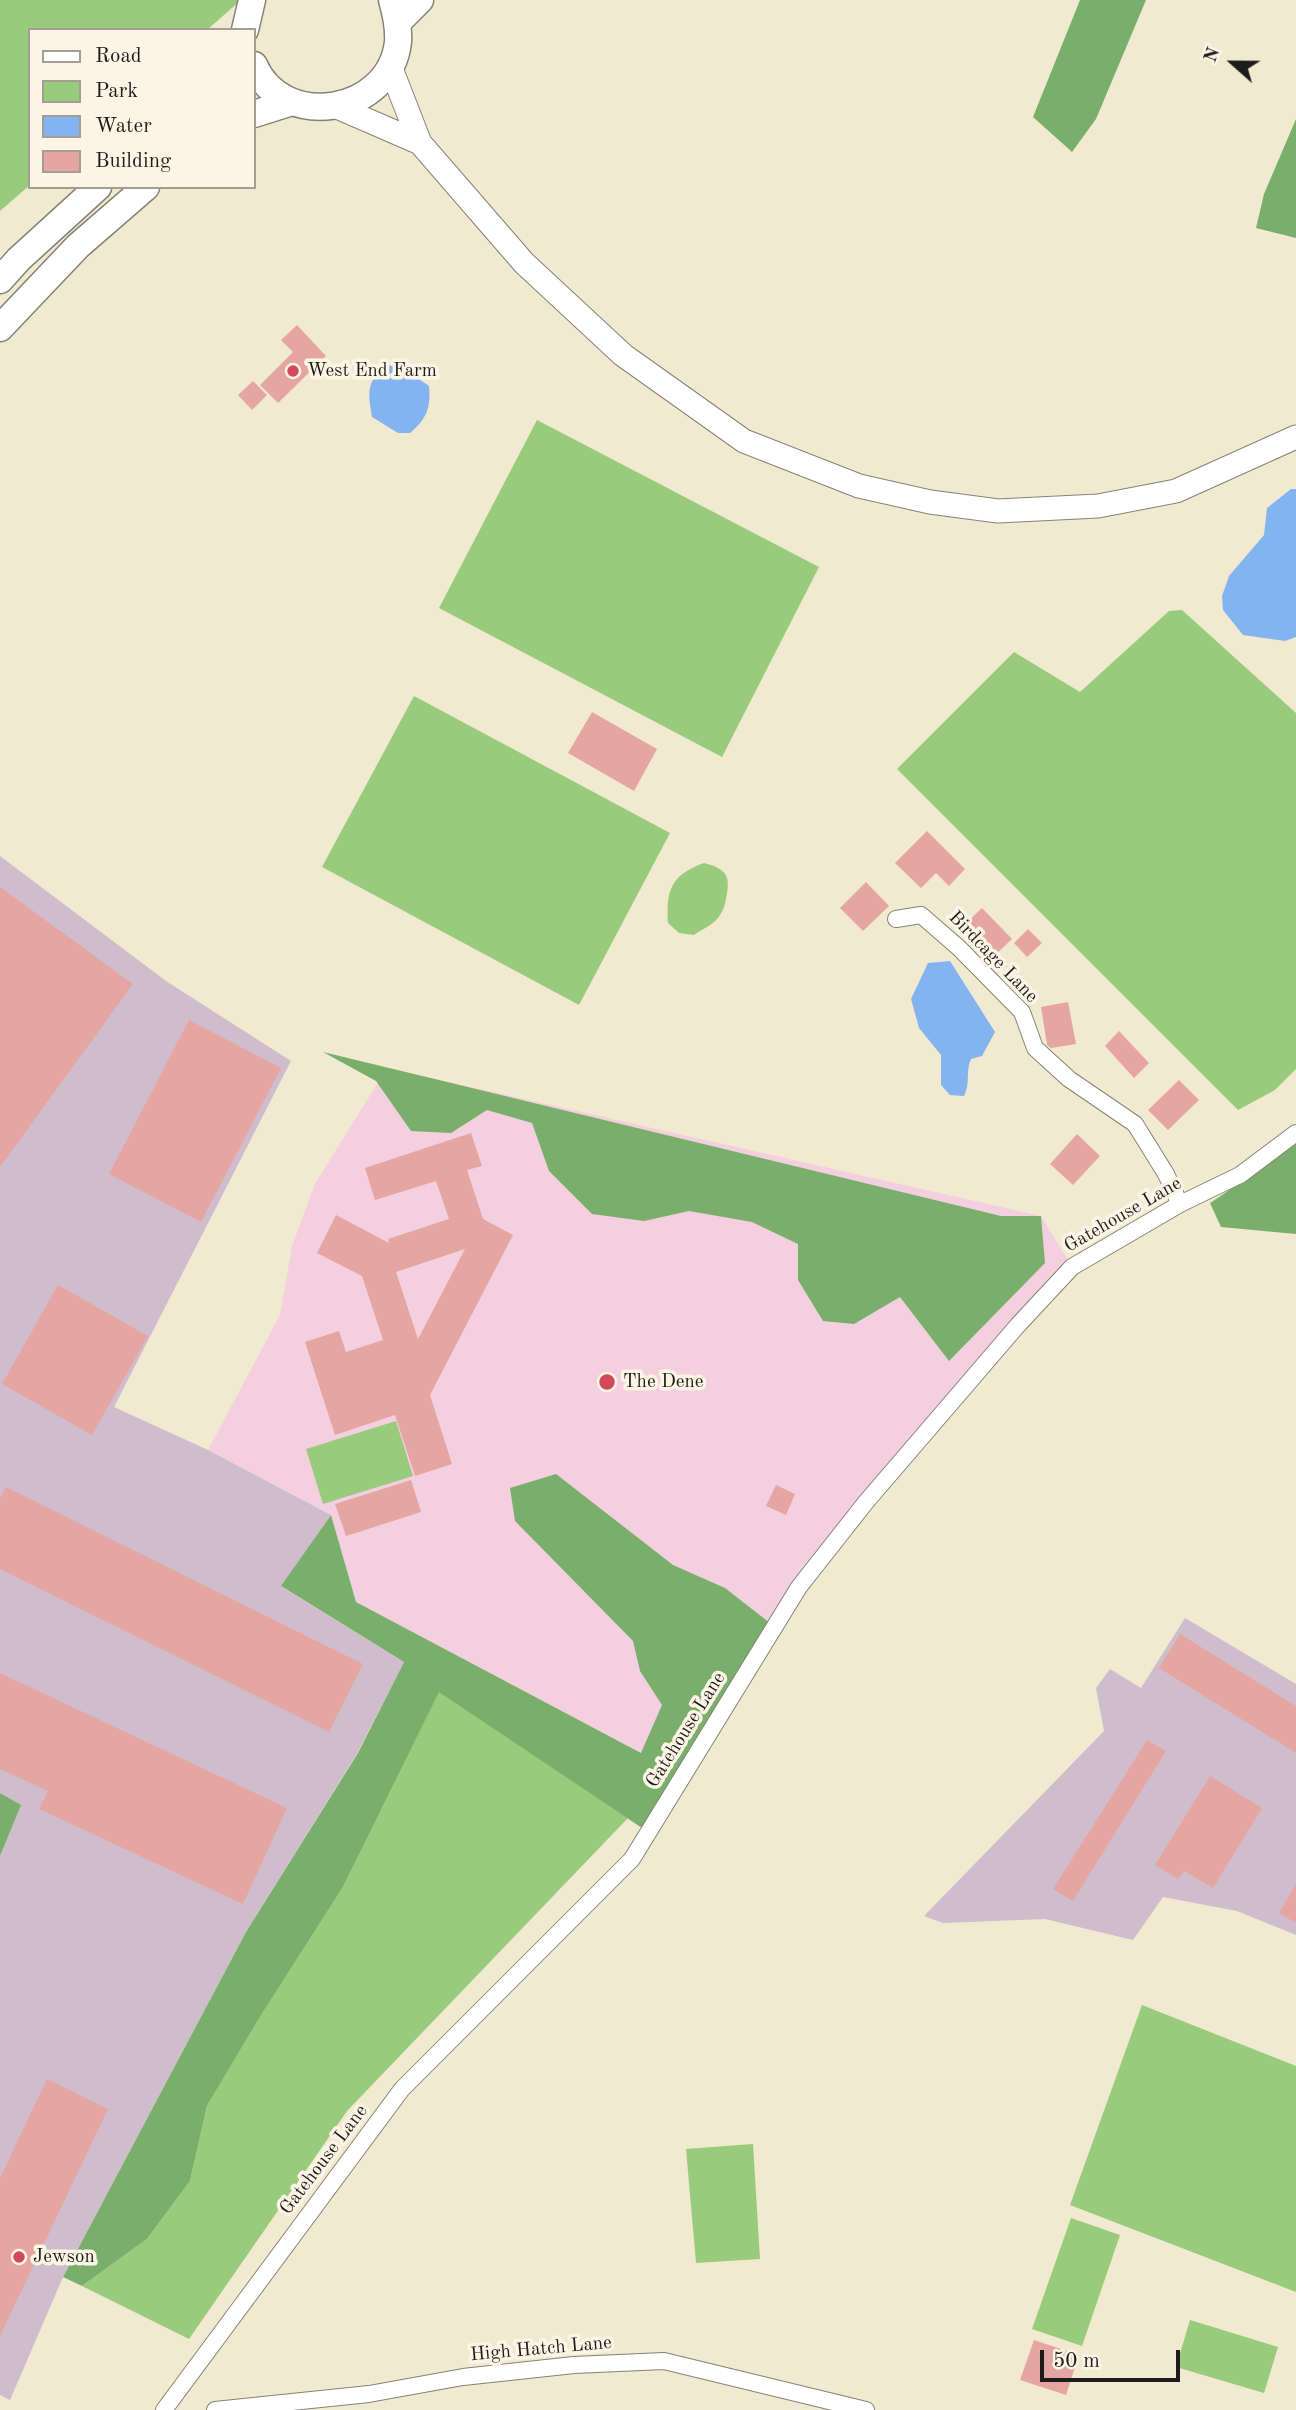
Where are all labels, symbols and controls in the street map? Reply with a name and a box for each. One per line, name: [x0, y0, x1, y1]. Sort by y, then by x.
legend: [28, 28, 256, 189]
north arrow: [1198, 28, 1268, 98]
text: N: [1201, 45, 1224, 65]
text: Road: [95, 46, 142, 67]
text: Park: [95, 81, 138, 102]
text: Water: [95, 116, 152, 137]
text: Building: [95, 151, 171, 172]
place label: West End Farm: [307, 360, 437, 382]
marker: West End Farm: [285, 363, 301, 379]
street label: Birdcage Lane: [943, 906, 1043, 1008]
street label: Gatehouse Lane: [1060, 1172, 1186, 1258]
place label: The Dene: [623, 1371, 704, 1393]
marker: The Dene: [597, 1372, 617, 1392]
street label: Gatehouse Lane: [641, 1668, 731, 1792]
street label: Gatehouse Lane: [275, 2101, 373, 2219]
place label: Jewson: [33, 2246, 95, 2268]
marker: Jewson: [11, 2249, 27, 2265]
street label: High Hatch Lane: [469, 2331, 613, 2367]
scale bar: [1044, 2336, 1184, 2380]
text: 50 m: [1053, 2351, 1100, 2372]

